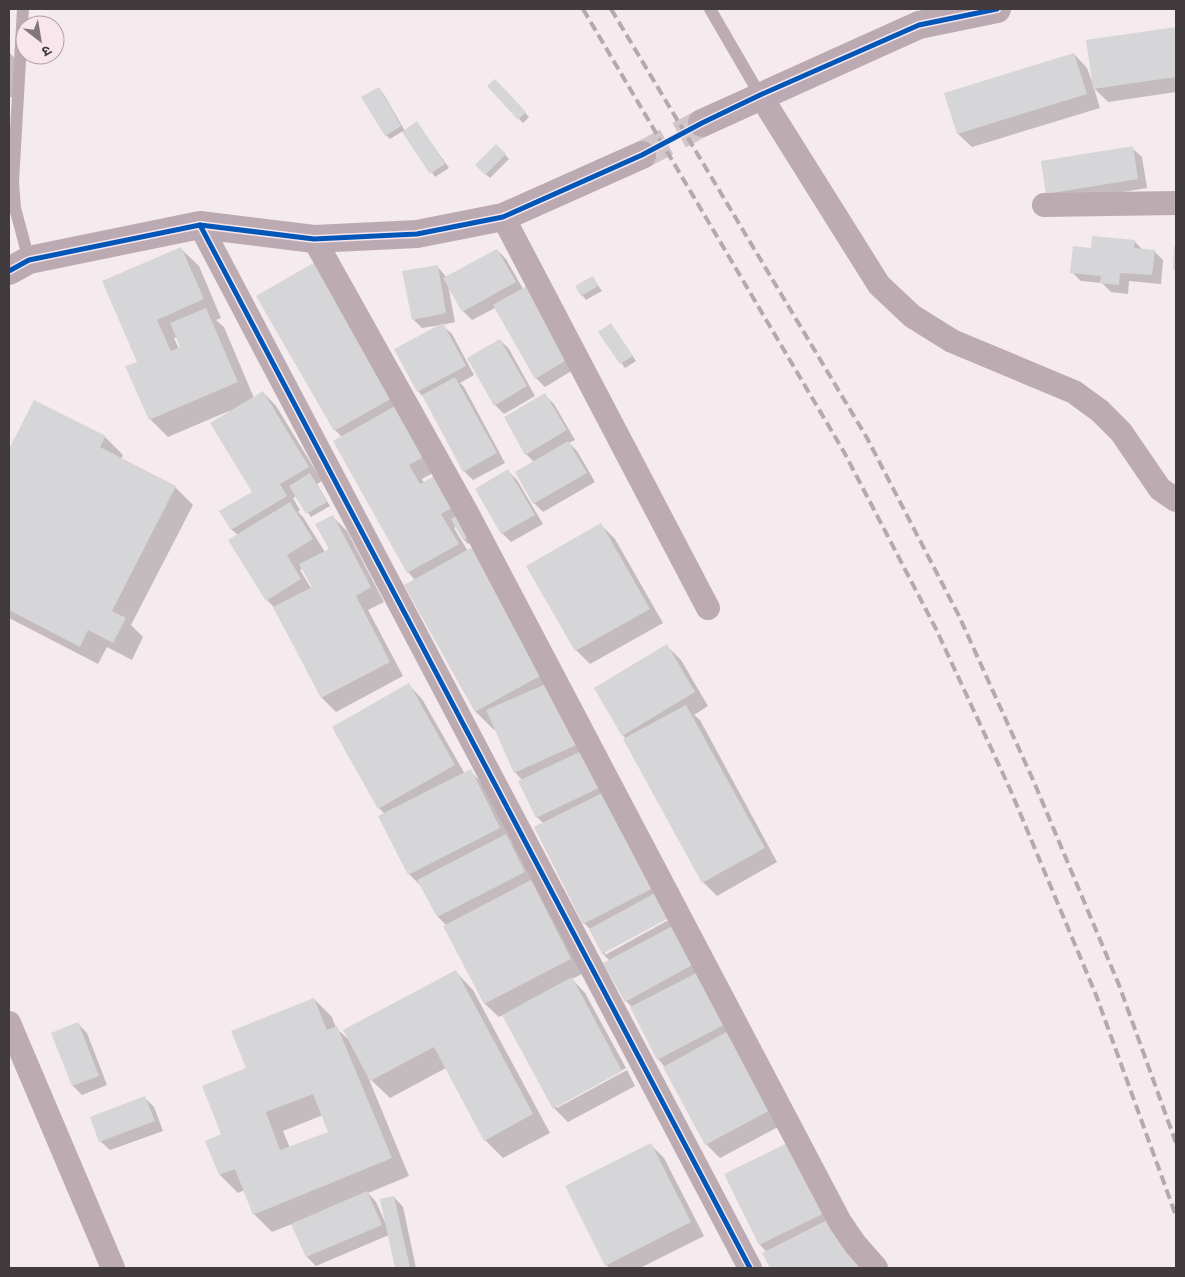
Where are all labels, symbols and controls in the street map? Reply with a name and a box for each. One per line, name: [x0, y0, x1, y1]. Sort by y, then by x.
north arrow: [15, 15, 65, 65]
text: उ: [38, 42, 54, 61]

